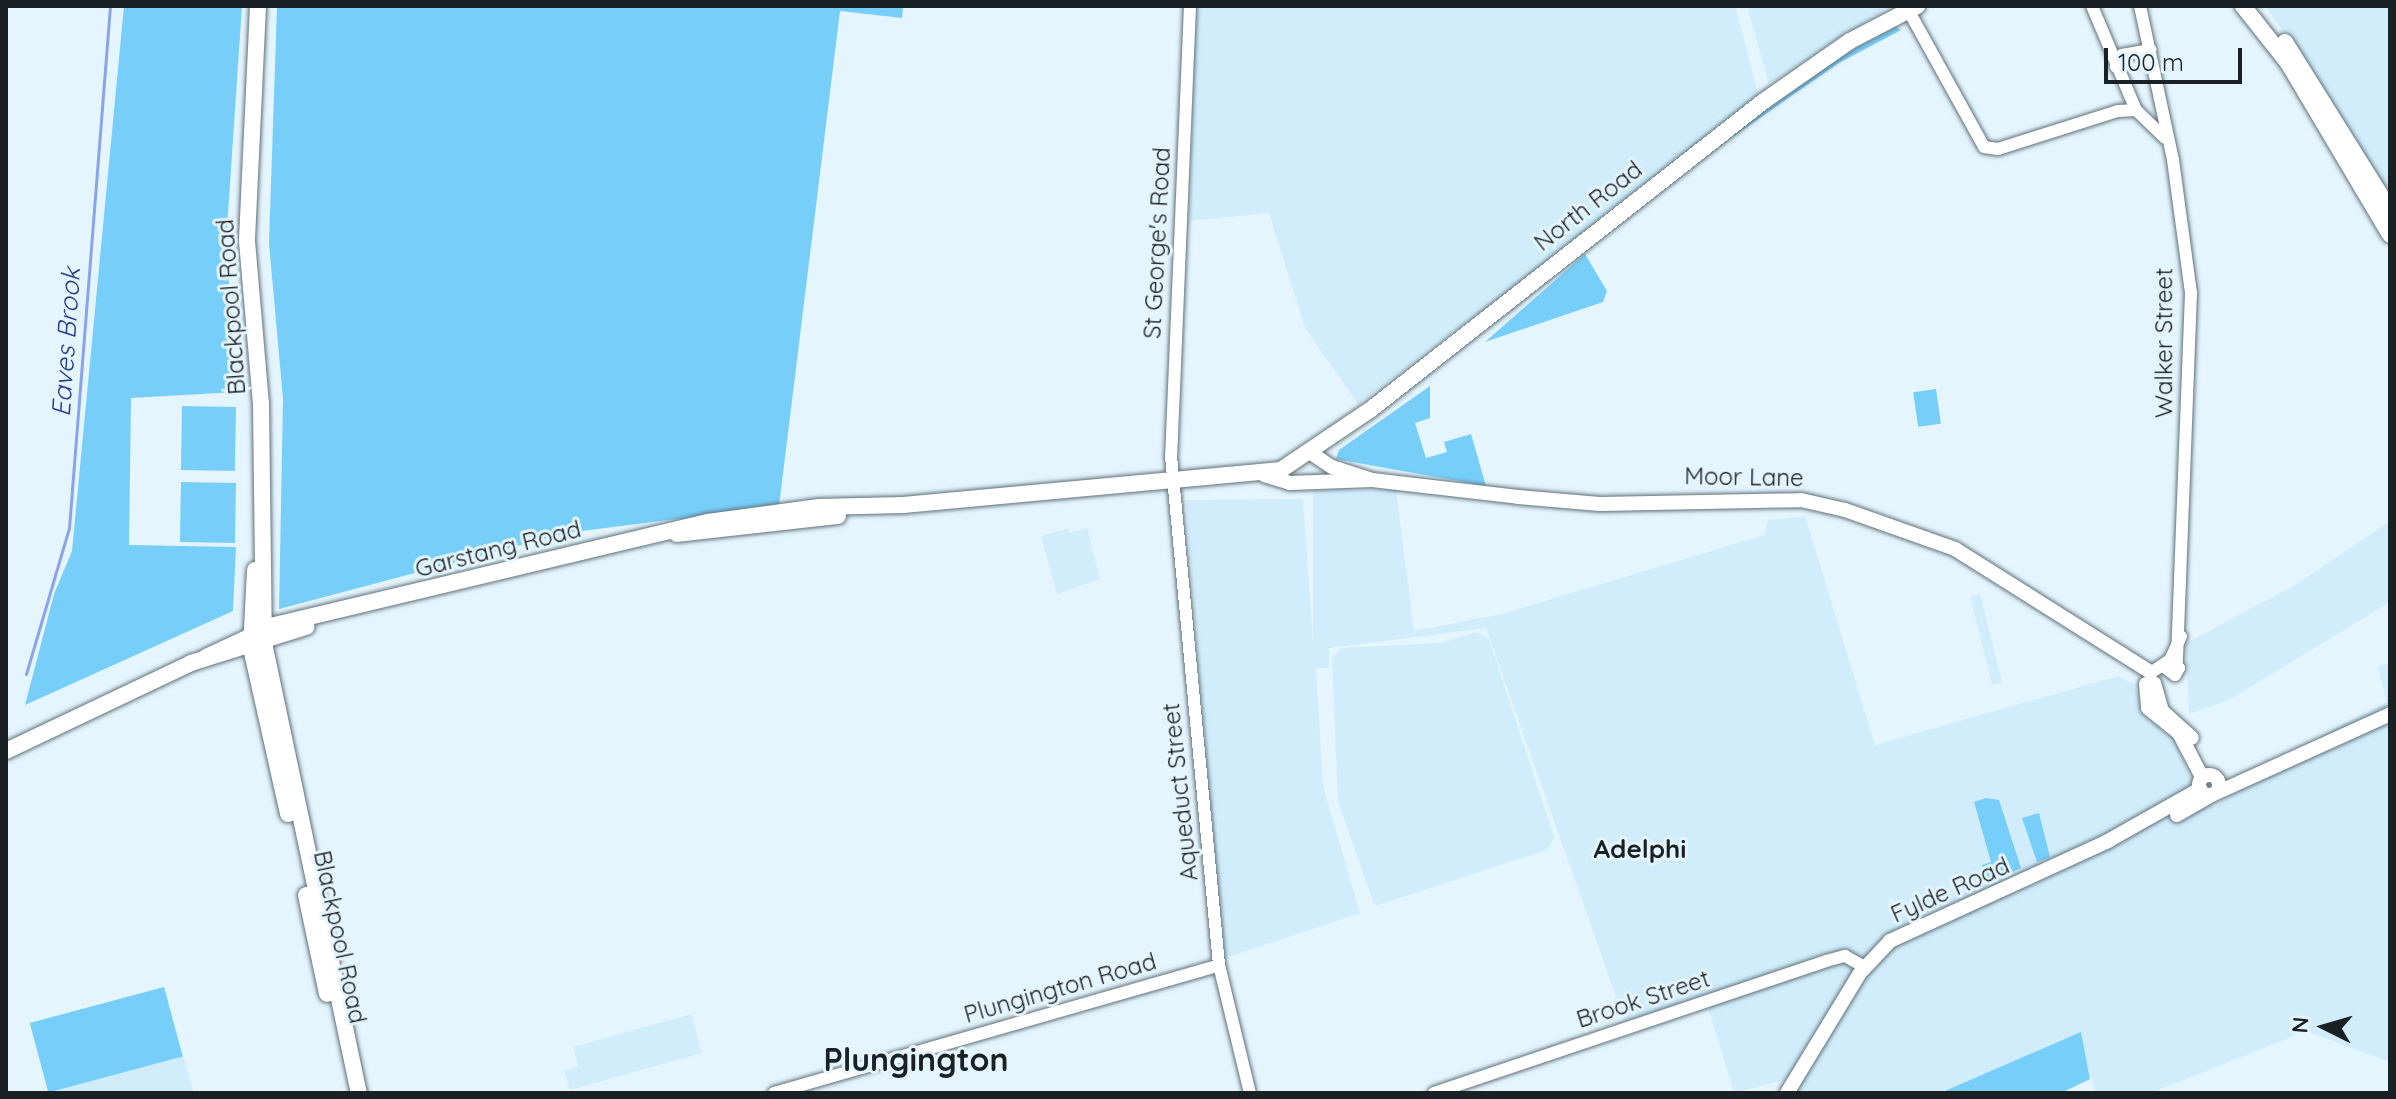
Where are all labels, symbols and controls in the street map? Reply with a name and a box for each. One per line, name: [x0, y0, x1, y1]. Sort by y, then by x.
scale bar: [2108, 32, 2246, 82]
text: 100 m: [2118, 47, 2184, 77]
street label: St George's Road: [1138, 146, 1176, 340]
street label: North Road: [1528, 155, 1648, 257]
street label: Blackpool Road: [210, 218, 252, 396]
water label: Eaves Brook: [45, 266, 87, 418]
street label: Walker Street: [2150, 268, 2178, 418]
street label: Moor Lane: [1684, 462, 1804, 492]
street label: Garstang Road: [412, 515, 584, 583]
street label: Aqueduct Street: [1156, 702, 1204, 882]
district label: Adelphi: [1593, 833, 1687, 865]
street label: Blackpool Road: [308, 848, 372, 1026]
street label: Fylde Road: [1886, 851, 2014, 929]
street label: Plungington Road: [961, 947, 1159, 1029]
street label: Brook Street: [1573, 964, 1713, 1034]
north arrow: [2284, 987, 2364, 1067]
text: N: [2285, 1016, 2315, 1034]
district label: Plungington: [823, 1040, 1009, 1078]

